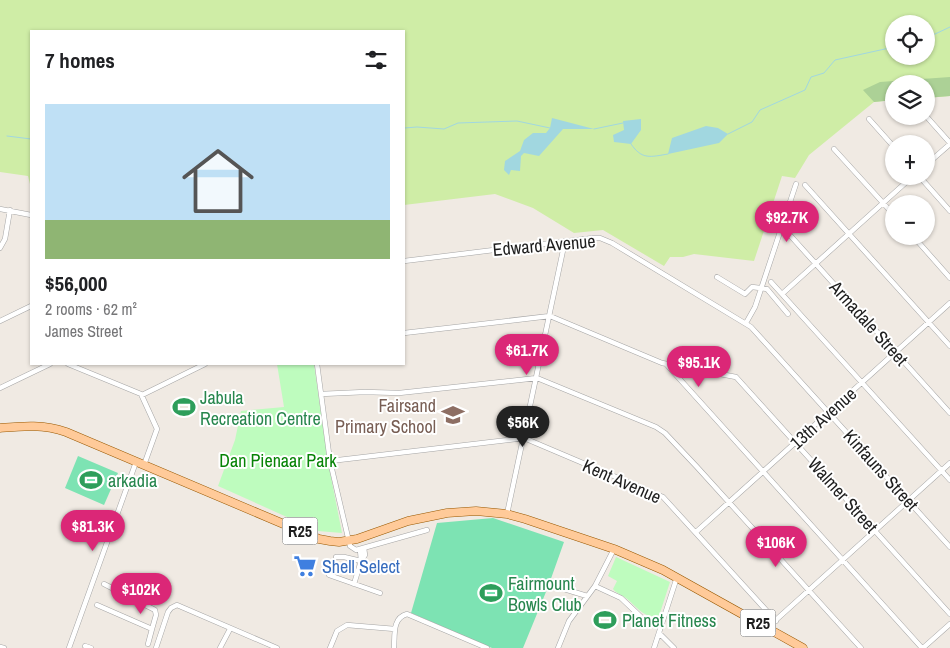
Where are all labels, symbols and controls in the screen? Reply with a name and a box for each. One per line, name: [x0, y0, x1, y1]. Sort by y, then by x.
map controls: [885, 15, 935, 245]
button: locate: [885, 15, 935, 65]
text: 7 homes: [45, 46, 115, 75]
icon: filters: [362, 46, 390, 74]
button: layers: [885, 75, 935, 125]
button: +: [885, 135, 935, 185]
icon: home: [173, 136, 263, 226]
button: −: [885, 195, 935, 245]
pin: $92.7K: [746, 200, 828, 243]
text: $92.7K: [766, 206, 808, 228]
street label: Edward Avenue: [492, 228, 596, 262]
text: $56,000: [45, 269, 107, 298]
street label: Armadale Street: [823, 274, 914, 371]
text: 2 rooms · 62 m²: [45, 298, 137, 320]
text: James Street: [45, 320, 122, 342]
pin: $61.7K: [486, 334, 568, 376]
text: $61.7K: [506, 339, 548, 361]
pin: $95.1K: [658, 346, 740, 388]
text: $95.1K: [678, 351, 720, 373]
street label: 13th Avenue: [784, 381, 862, 455]
place label: Jabula Recreation Centre: [200, 385, 321, 431]
place label: Fairsand Primary School: [335, 393, 436, 439]
sports icon: Jabula Recreation Centre: [171, 394, 197, 420]
school or university icon: Fairsand Primary School: [440, 402, 466, 428]
pin: $56K: [493, 406, 553, 448]
text: $56K: [507, 411, 539, 433]
street label: Kinfauns Street: [838, 424, 924, 516]
park label: Dan Pienaar Park: [219, 448, 337, 473]
street label: Walmer Street: [802, 452, 884, 538]
street label: Kent Avenue: [579, 453, 665, 509]
sports icon: arkadia: [78, 467, 104, 493]
place label: arkadia: [108, 468, 157, 493]
pin: $81.3K: [52, 510, 134, 552]
text: $81.3K: [72, 515, 114, 537]
road number: R25: [282, 518, 318, 544]
pin: $106K: [741, 526, 811, 568]
text: $106K: [757, 531, 795, 553]
supermarket icon: Shell Select: [292, 553, 318, 579]
place label: Shell Select: [322, 554, 400, 579]
place label: Fairmount Bowls Club: [508, 571, 582, 617]
pin: $102K: [106, 572, 176, 615]
text: $102K: [122, 578, 160, 600]
sports icon: Fairmount Bowls Club: [478, 580, 504, 606]
sports icon: Planet Fitness: [592, 607, 618, 633]
place label: Planet Fitness: [622, 608, 716, 633]
road number: R25: [740, 610, 776, 636]

